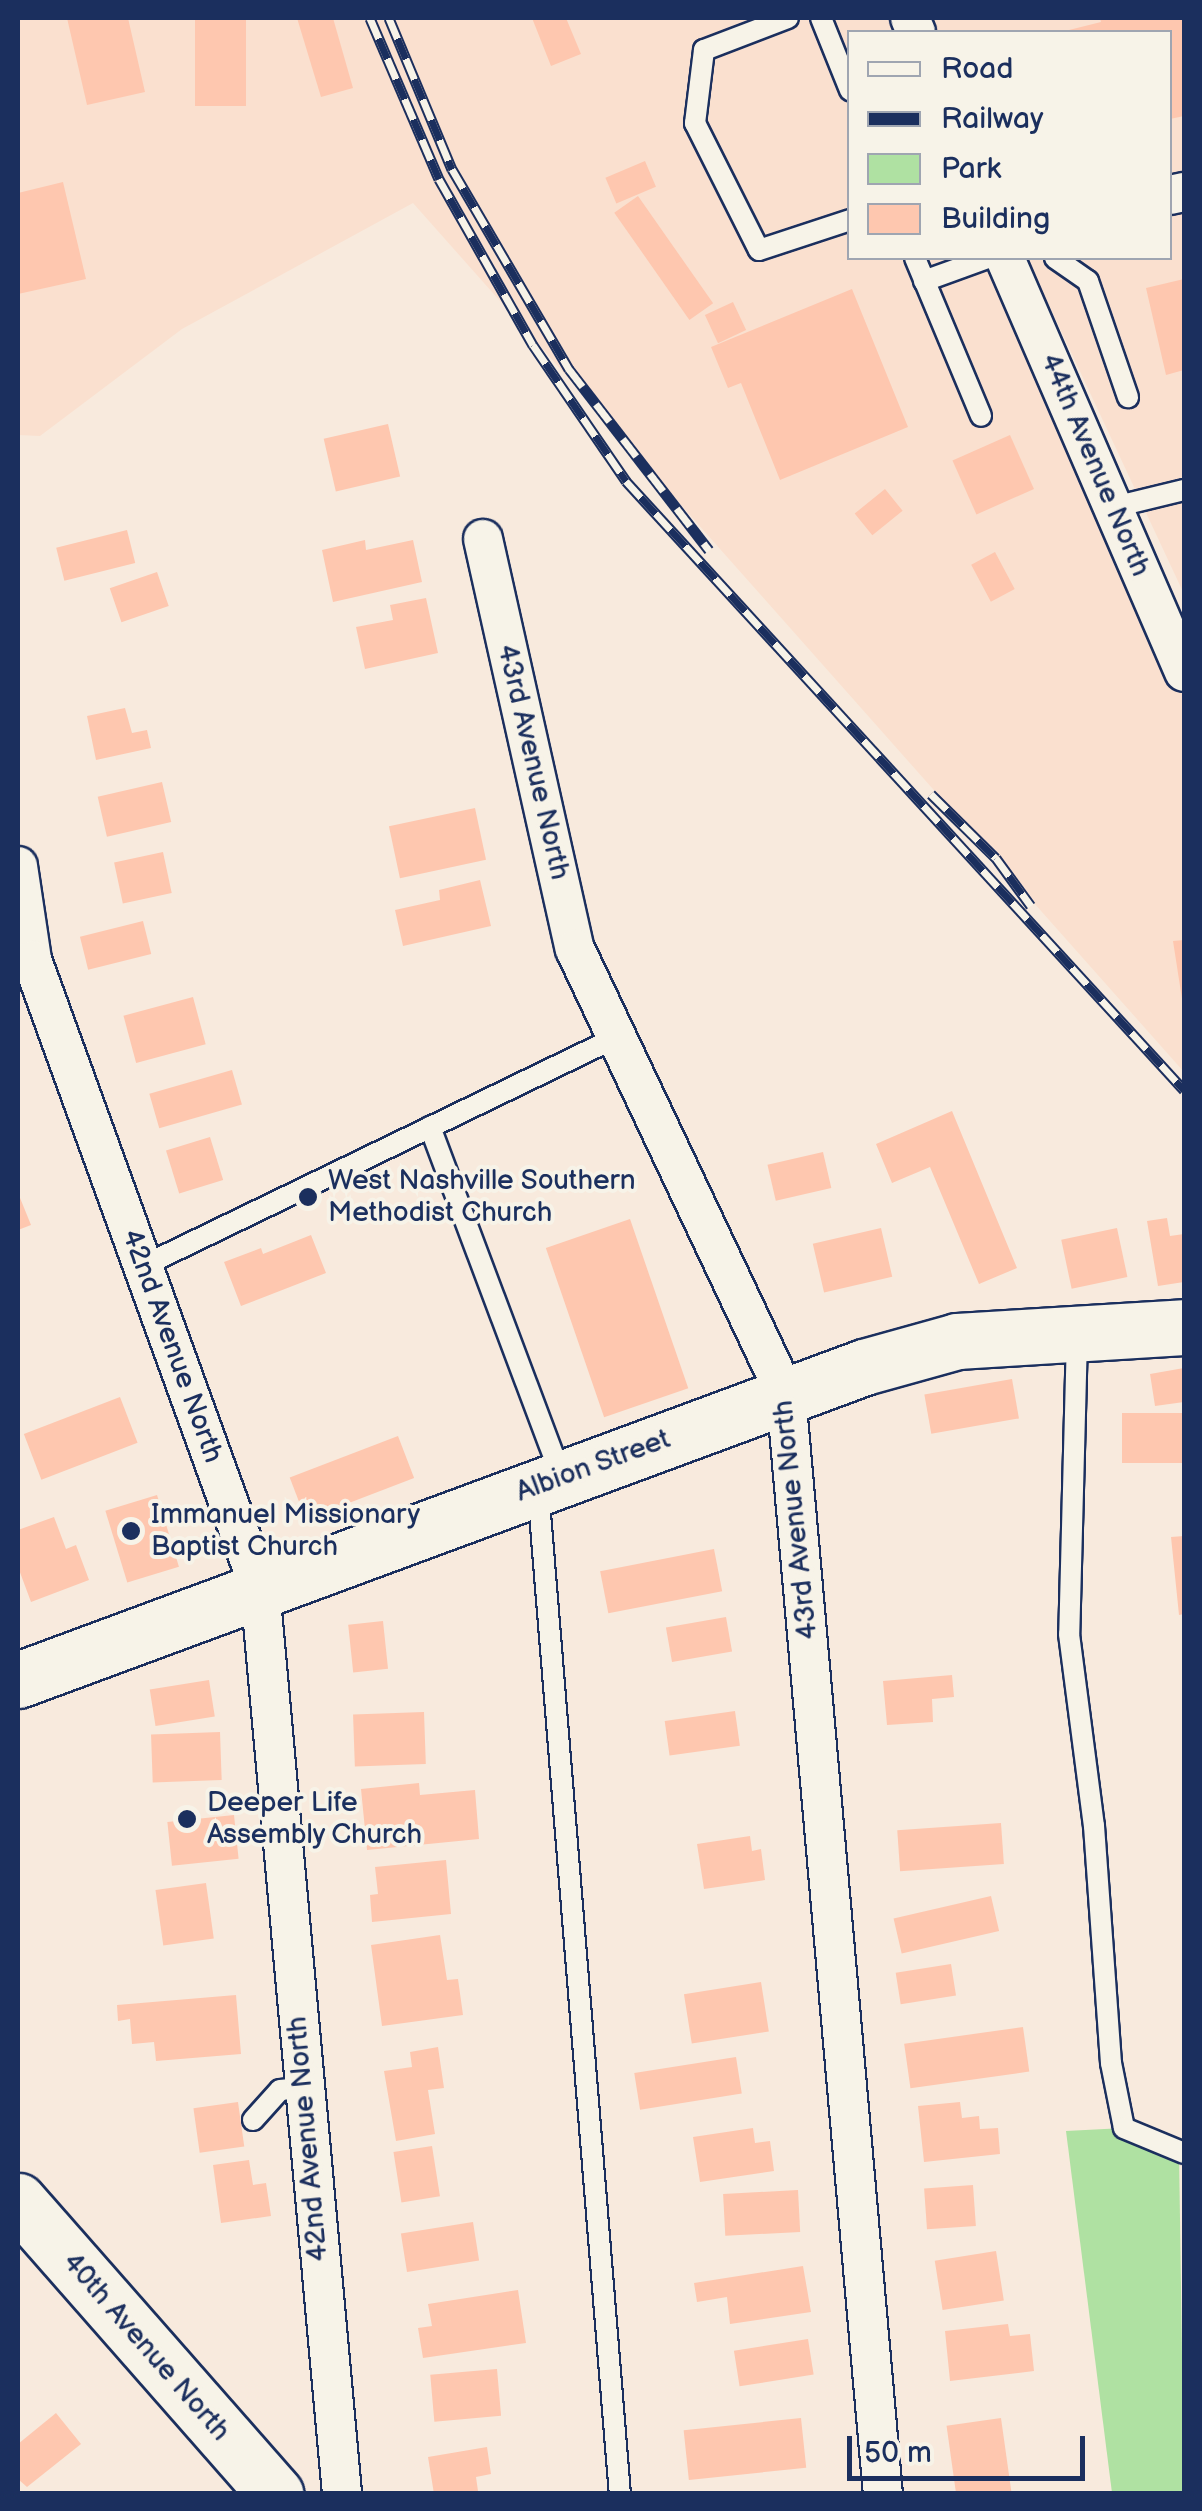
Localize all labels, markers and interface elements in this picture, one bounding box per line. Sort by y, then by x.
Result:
legend [847,30,1172,260]
text: Road [941,51,1014,87]
text: Railway [941,101,1043,137]
text: Park [941,151,1001,187]
text: Building [941,201,1050,237]
street label: 44th Avenue North [1033,349,1157,581]
street label: 43rd Avenue North [490,641,576,883]
place label: West Nashville Southern Methodist Church [328,1164,636,1230]
marker: West Nashville Southern Methodist Church [297,1186,319,1208]
street label: 42nd Avenue North [114,1225,230,1467]
street label: 43rd Avenue North [767,1399,825,1641]
street label: Albion Street [511,1423,675,1509]
place label: Immanuel Missionary Baptist Church [151,1498,420,1564]
marker: Immanuel Missionary Baptist Church [120,1520,142,1542]
place label: Deeper Life Assembly Church [207,1786,424,1852]
marker: Deeper Life Assembly Church [176,1808,198,1830]
street label: 42nd Avenue North [281,2015,335,2263]
street label: 40th Avenue North [55,2246,237,2448]
scale bar [852,2416,1090,2478]
text: 50 m [864,2435,932,2471]

